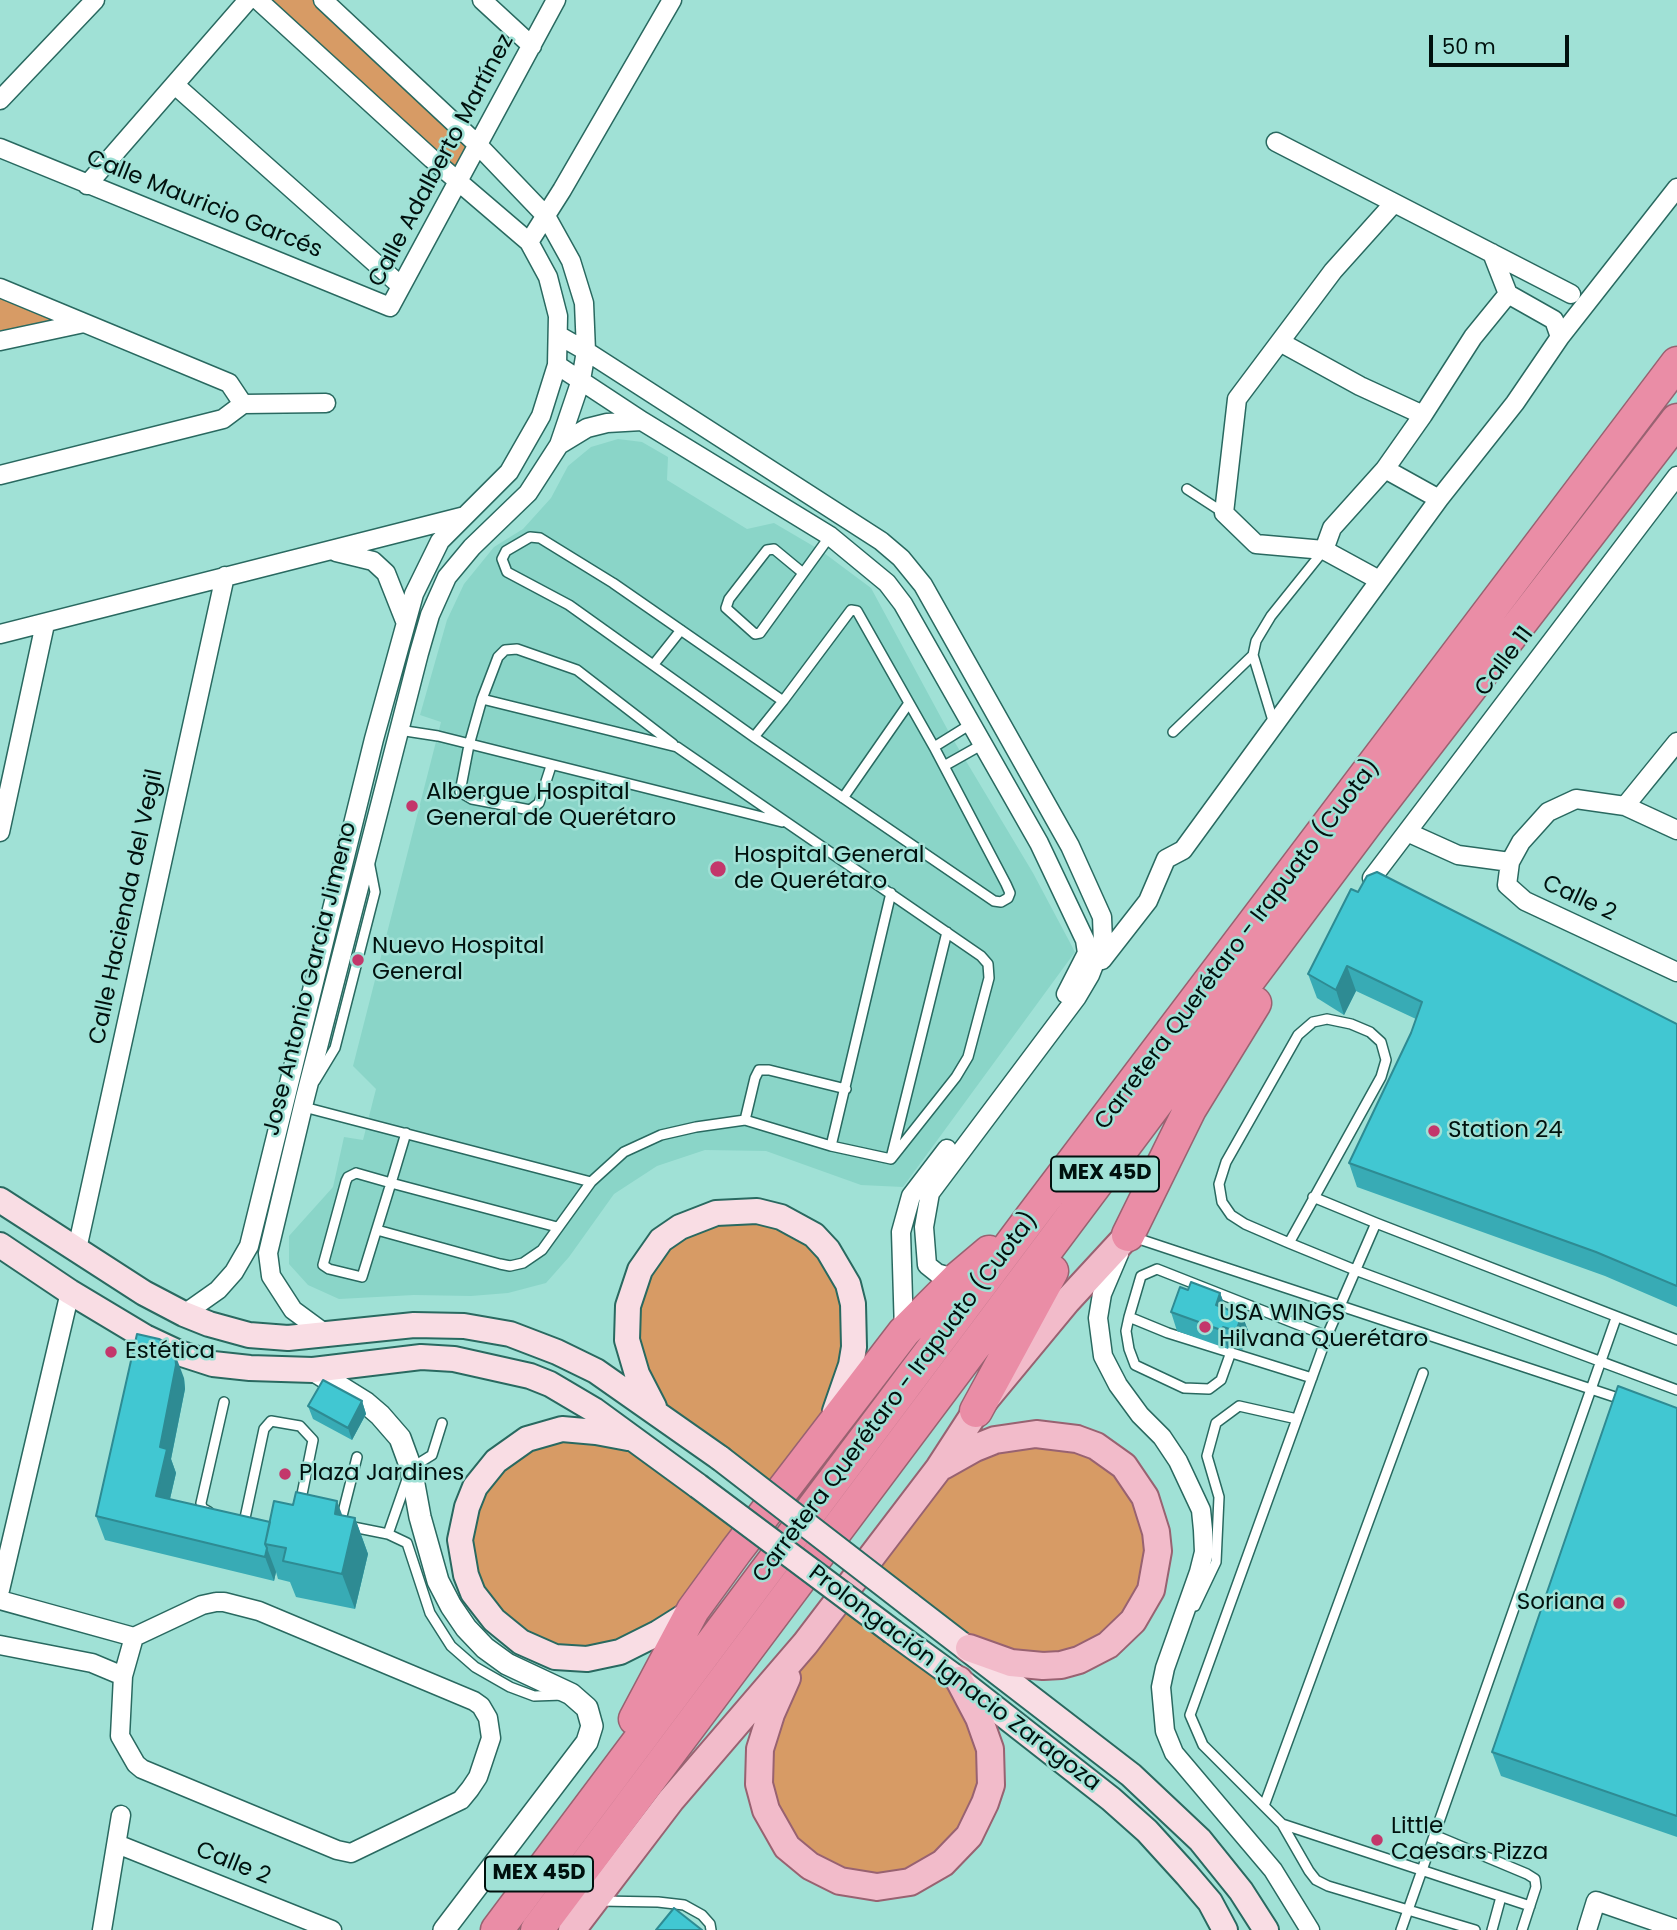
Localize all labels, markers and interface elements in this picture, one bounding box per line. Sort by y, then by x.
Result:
scale bar [1432,21,1572,65]
street label: Calle Adalberto Martínez [364,30,520,292]
text: 50 m [1442,32,1496,61]
street label: Calle Mauricio Garcés [82,145,326,265]
street label: Calle 11 [1470,622,1540,702]
street label: Carretera Querétaro - Irapuato (Cuota) [1090,754,1386,1136]
street label: Calle Hacienda del Vegil [84,767,170,1047]
place label: Albergue Hospital General de Querétaro [426,779,676,833]
marker: Albergue Hospital General de Querétaro [404,798,420,814]
street label: Jose Antonio Garcia Jimeno [259,819,363,1139]
place label: Hospital General de Querétaro [734,842,924,896]
marker: Hospital General de Querétaro [708,859,728,879]
street label: Calle 2 [1538,870,1620,928]
place label: Nuevo Hospital General [372,933,544,987]
marker: Nuevo Hospital General [350,952,366,968]
place label: Station 24 [1448,1117,1563,1145]
marker: Station 24 [1426,1123,1442,1139]
road number: MEX 45D [1051,1156,1159,1192]
street label: Carretera Querétaro - Irapuato (Cuota) [748,1207,1044,1589]
place label: USA WINGS Hilvana Querétaro [1219,1300,1428,1354]
marker: USA WINGS Hilvana Querétaro [1197,1319,1213,1335]
place label: Estética [125,1338,215,1366]
marker: Estética [103,1344,119,1360]
place label: Plaza Jardines [299,1460,464,1488]
marker: Plaza Jardines [277,1466,293,1482]
street label: Prolongación Ignacio Zaragoza [803,1560,1105,1798]
place label: Soriana [1517,1589,1605,1617]
marker: Soriana [1611,1595,1627,1611]
place label: Little Caesars Pizza [1391,1813,1548,1867]
marker: Little Caesars Pizza [1369,1832,1385,1848]
street label: Calle 2 [192,1837,274,1891]
road number: MEX 45D [485,1856,593,1892]

